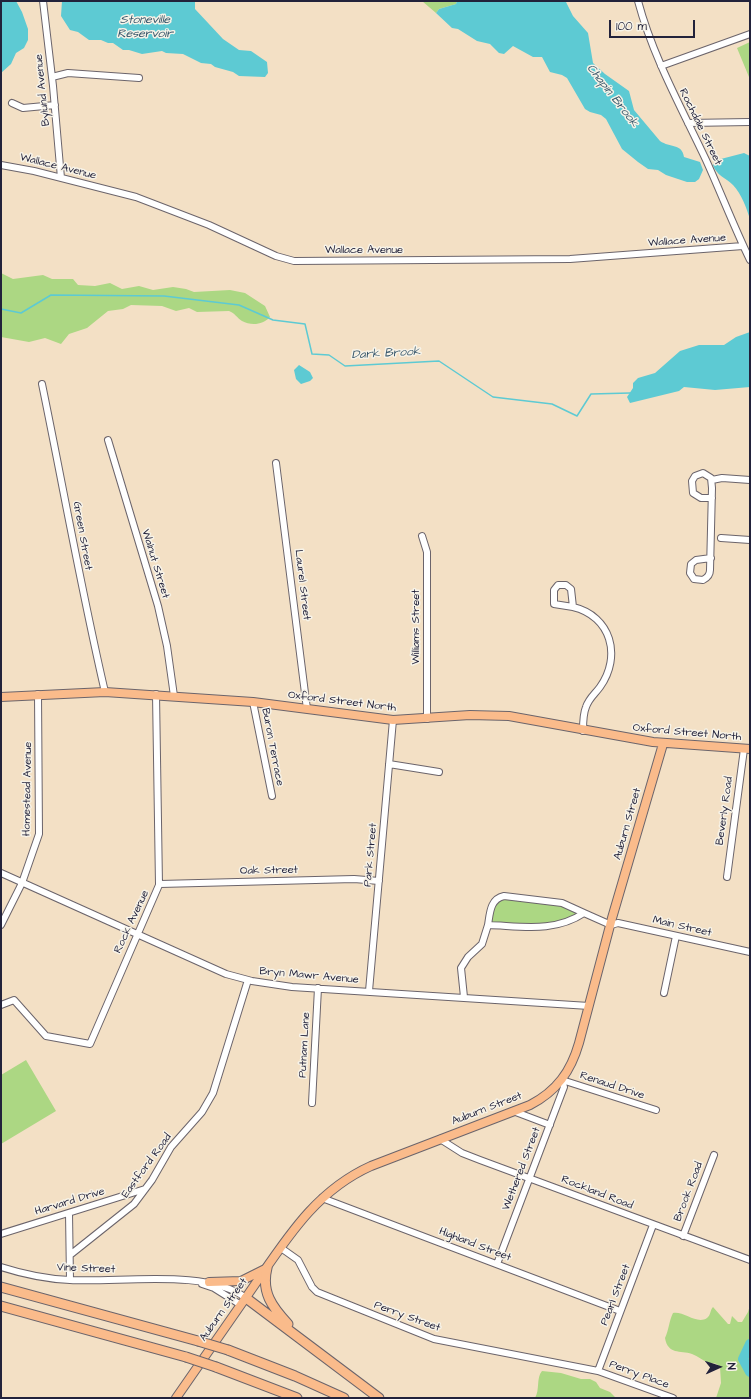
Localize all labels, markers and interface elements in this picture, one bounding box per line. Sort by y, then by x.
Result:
scale bar [611,12,697,38]
water label: Stoneville Reservoir [117,13,173,41]
text: 100 m [616,18,647,35]
street label: Bylund Avenue [33,53,53,127]
water label: Chapin Brook [583,62,641,130]
street label: Rochdale Street [676,86,724,168]
street label: Wallace Avenue [19,151,97,183]
street label: Wallace Avenue [648,232,726,250]
street label: Wallace Avenue [325,244,403,258]
water label: Dark Brook [351,345,421,363]
street label: Green Street [69,501,95,571]
street label: Walnut Street [138,528,172,600]
street label: Laurel Street [291,549,313,621]
street label: Williams Street [410,589,424,665]
street label: Oxford Street North [287,689,397,715]
street label: Buron Terrace [258,707,286,787]
street label: Oxford Street North [632,722,742,744]
street label: Homestead Avenue [21,742,35,836]
street label: Beverly Road [714,776,736,846]
street label: Auburn Street [611,786,645,862]
street label: Park Street [362,823,380,887]
street label: Oak Street [240,864,298,878]
street label: Rock Avenue [112,888,152,956]
street label: Main Street [651,914,713,940]
street label: Bryn Mawr Avenue [259,965,359,987]
street label: Putnam Lane [297,1012,313,1078]
street label: Renaud Drive [578,1069,646,1103]
street label: Auburn Street [450,1090,524,1128]
street label: Wethered Street [500,1125,544,1213]
street label: Eastford Road [119,1131,175,1201]
street label: Brook Road [672,1160,706,1224]
street label: Rockland Road [559,1173,635,1213]
street label: Harvard Drive [34,1185,106,1219]
street label: Highland Street [437,1225,513,1265]
street label: Vine Street [57,1261,115,1277]
street label: Pearl Street [598,1262,634,1328]
street label: Auburn Street [197,1276,251,1344]
street label: Perry Street [372,1299,442,1335]
north arrow [699,1347,739,1387]
street label: Perry Place [607,1358,671,1392]
text: N [724,1363,739,1370]

